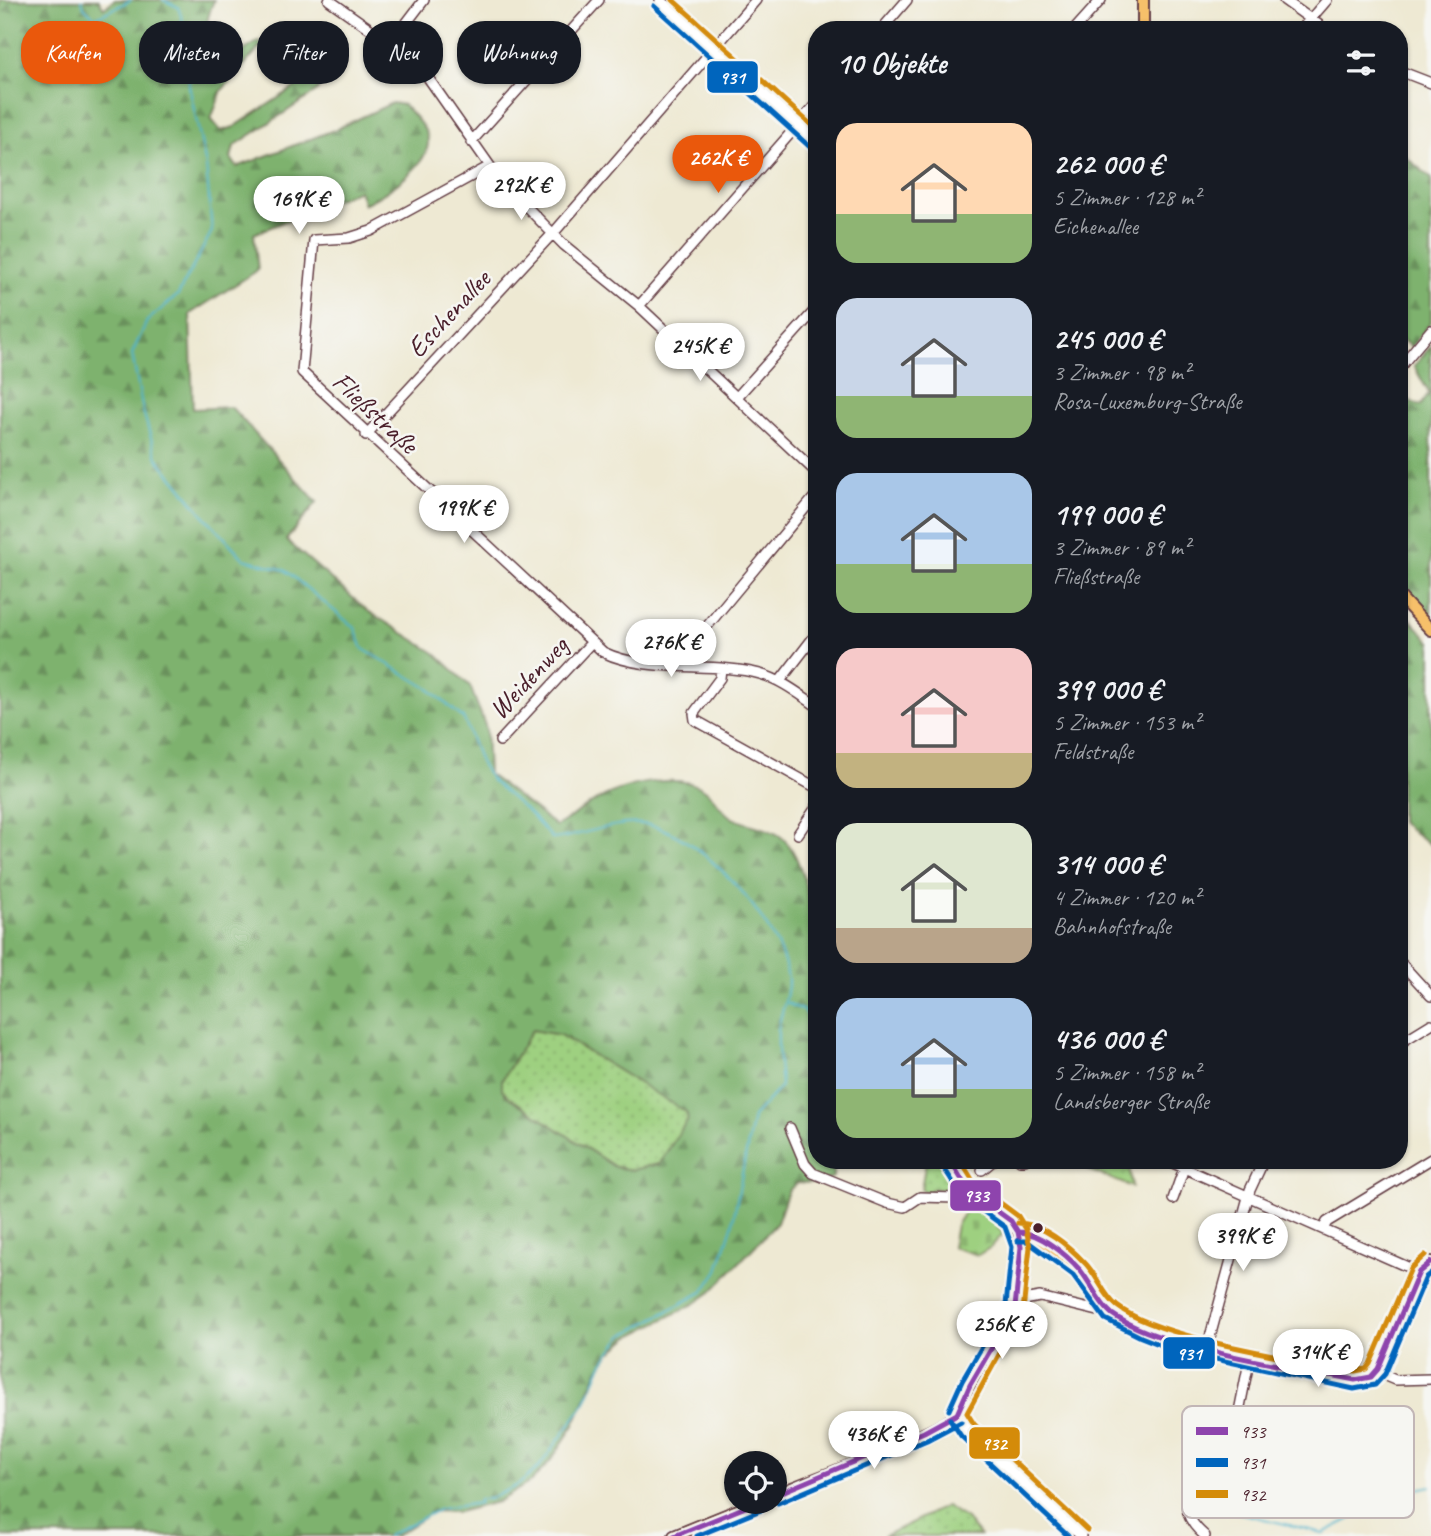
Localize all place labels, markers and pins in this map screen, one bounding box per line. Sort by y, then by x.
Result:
pin: 262K € [661,136,775,195]
pin: 292K € [464,162,578,222]
pin: 169K € [242,176,356,236]
pin: 245K € [643,324,757,383]
pin: 199K € [407,486,521,545]
pin: 276K € [614,620,728,679]
pin: 399K € [1186,1214,1300,1273]
unlabelled marker [1031,1221,1045,1235]
pin: 256K € [945,1302,1059,1361]
pin: 314K € [1261,1330,1375,1389]
pin: 436K € [817,1412,931,1471]

